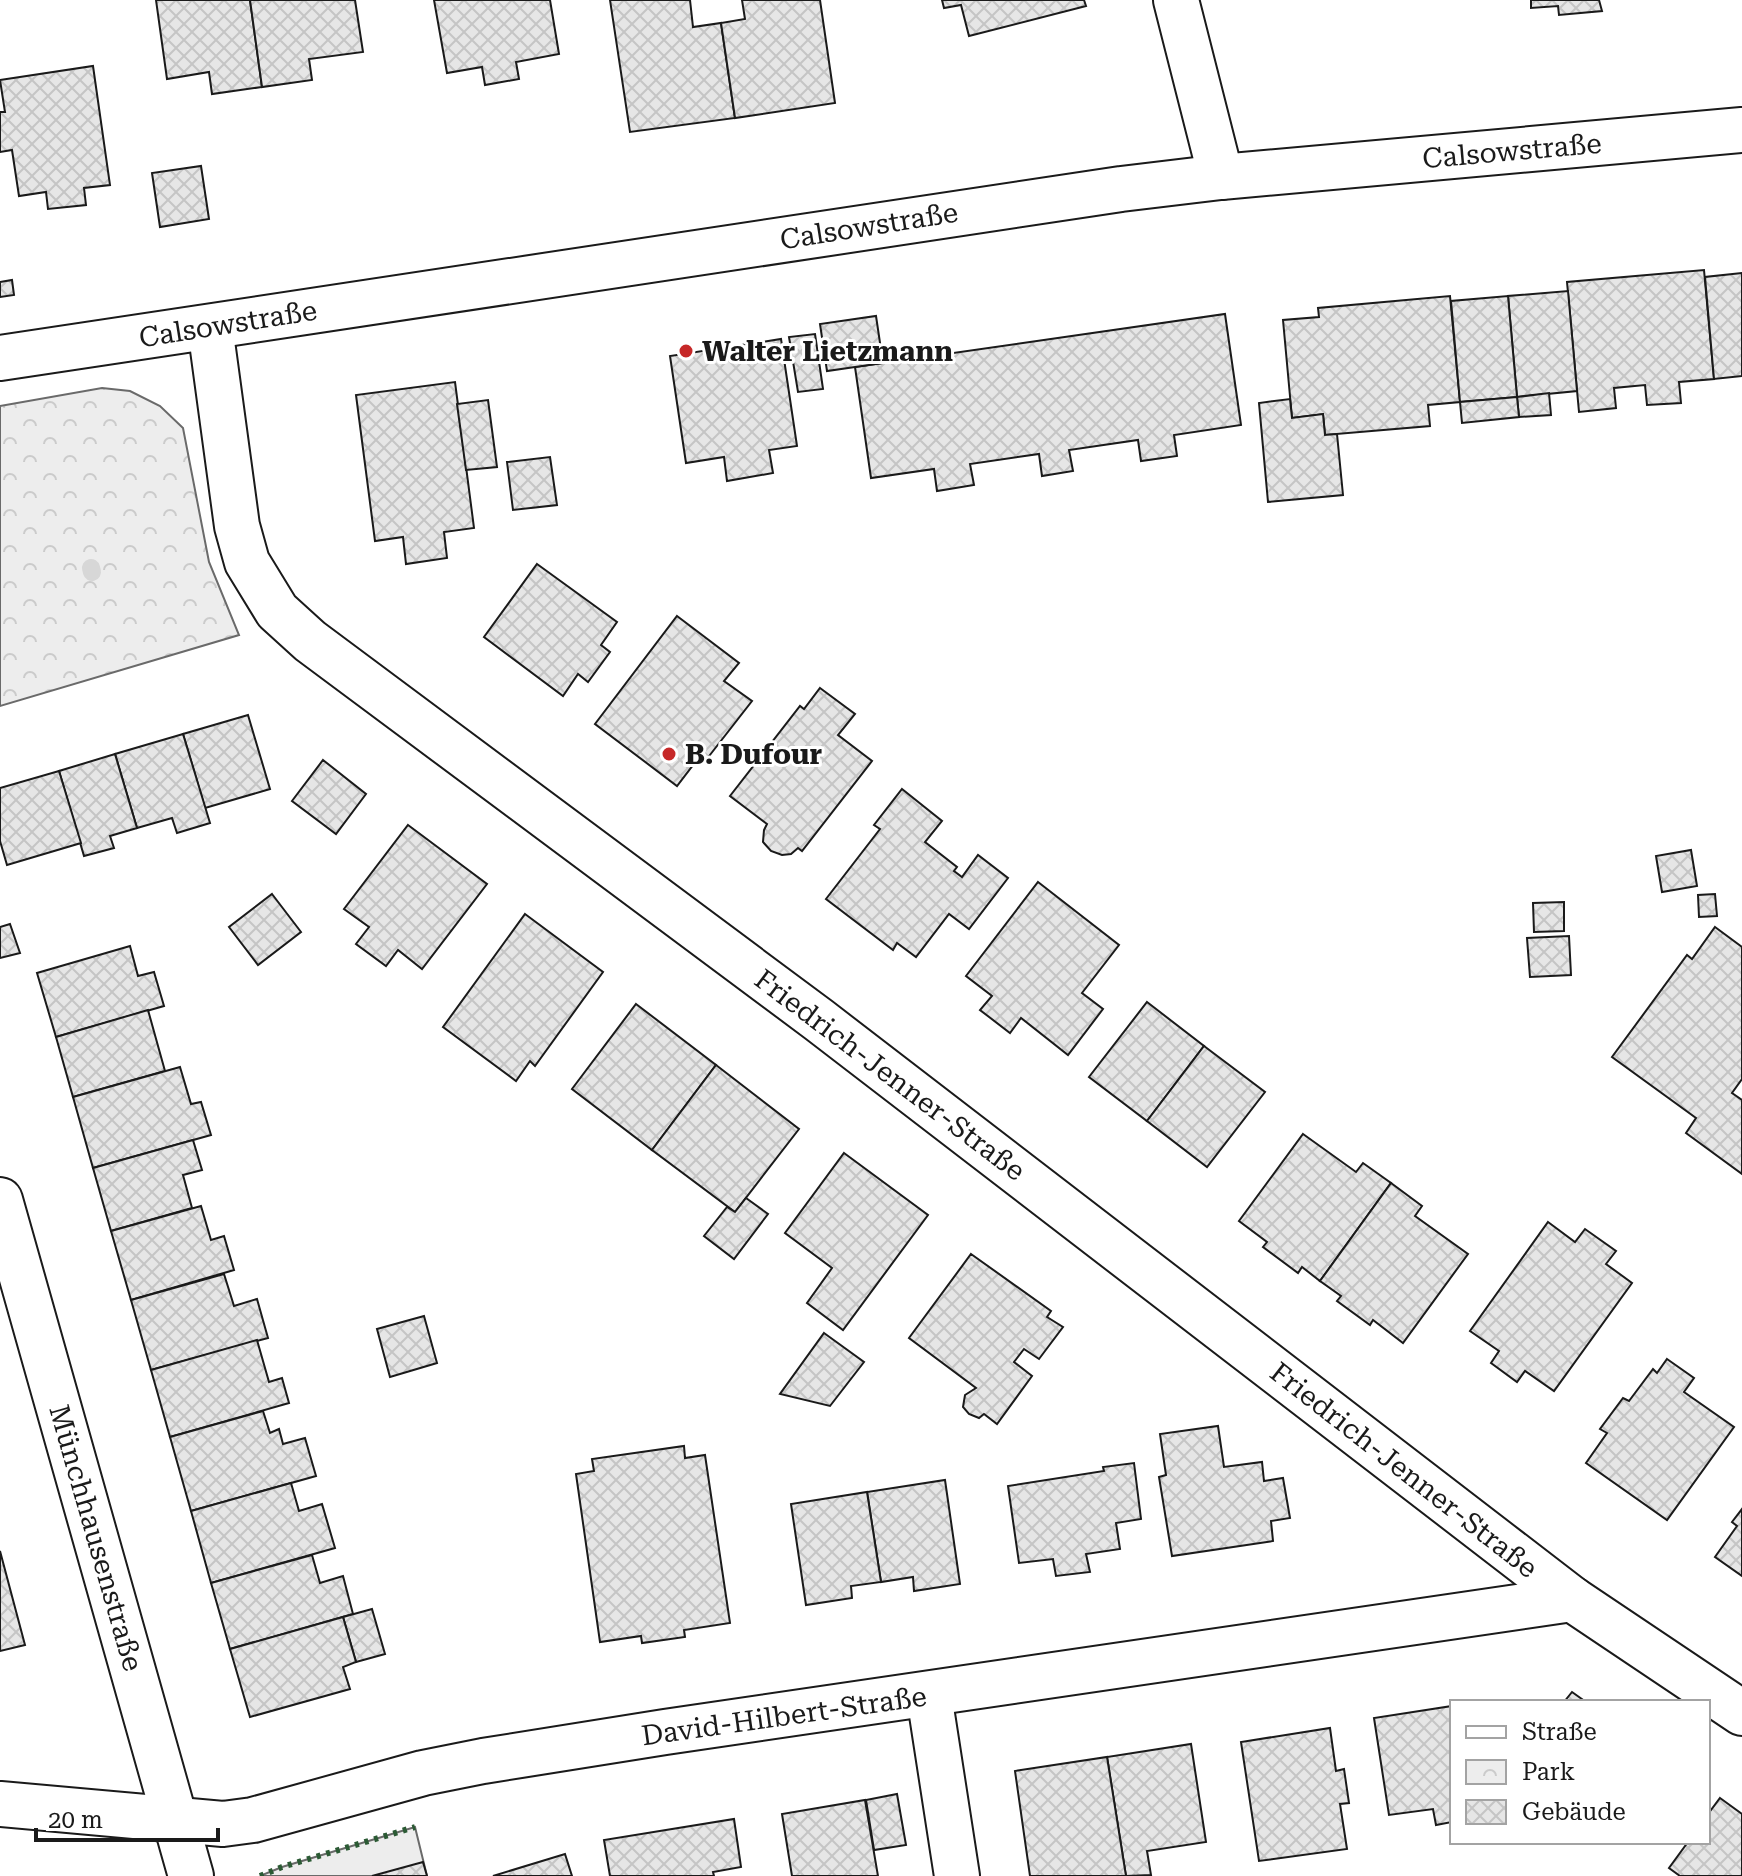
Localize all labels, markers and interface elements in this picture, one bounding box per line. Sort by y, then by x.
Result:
street label: Calsowstraße [1421,127,1603,175]
street label: Calsowstraße [778,196,960,256]
street label: Calsowstraße [137,294,319,354]
place label: Walter Lietzmann [702,335,953,368]
marker: Walter Lietzmann [677,342,695,360]
place label: B. Dufour [685,738,822,771]
marker: B. Dufour [660,745,678,763]
street label: Friedrich-Jenner-Straße [748,962,1032,1188]
street label: Friedrich-Jenner-Straße [1264,1355,1544,1585]
street label: Münchhausenstraße [42,1401,150,1675]
street label: David-Hilbert-Straße [639,1680,929,1752]
legend [1450,1700,1710,1844]
text: Straße [1522,1718,1597,1746]
text: Park [1522,1758,1575,1786]
scale bar [36,1792,218,1842]
text: Gebäude [1522,1798,1626,1826]
text: 20 m [48,1806,103,1834]

